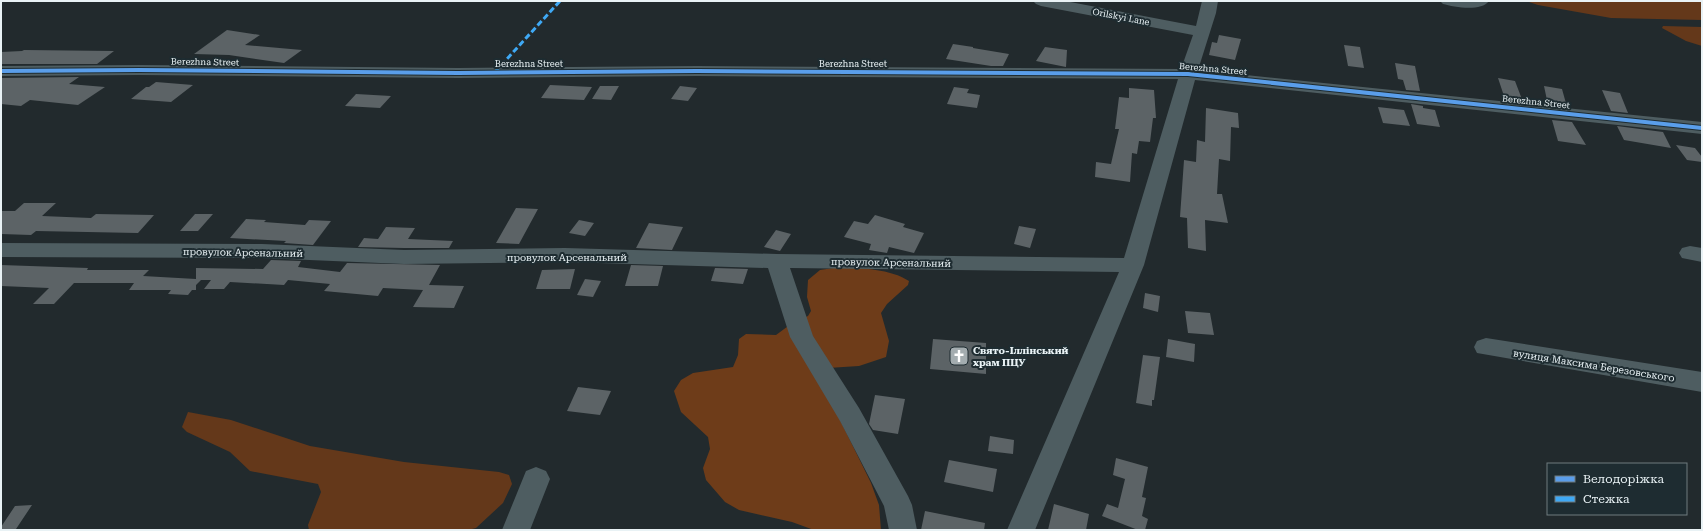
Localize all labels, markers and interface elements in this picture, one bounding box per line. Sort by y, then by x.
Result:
street label: Orilskyi Lane [1092,7,1151,27]
street label: Berezhna Street [171,56,240,68]
street label: Berezhna Street [495,59,564,69]
street label: Berezhna Street [819,59,888,69]
street label: Berezhna Street [1179,61,1248,77]
street label: Berezhna Street [1501,93,1571,111]
street label: провулок Арсенальний [183,246,303,259]
street label: провулок Арсенальний [507,252,627,263]
street label: провулок Арсенальний [831,256,951,269]
church icon: Свято-Іллінський храм ПЦУ [948,345,970,367]
place label: Свято-Іллінський храм ПЦУ [973,345,1069,368]
street label: вулиця Максима Березовського [1512,347,1675,384]
legend [1547,463,1687,515]
text: Велодоріжка [1583,472,1664,486]
text: Стежка [1583,492,1630,506]

